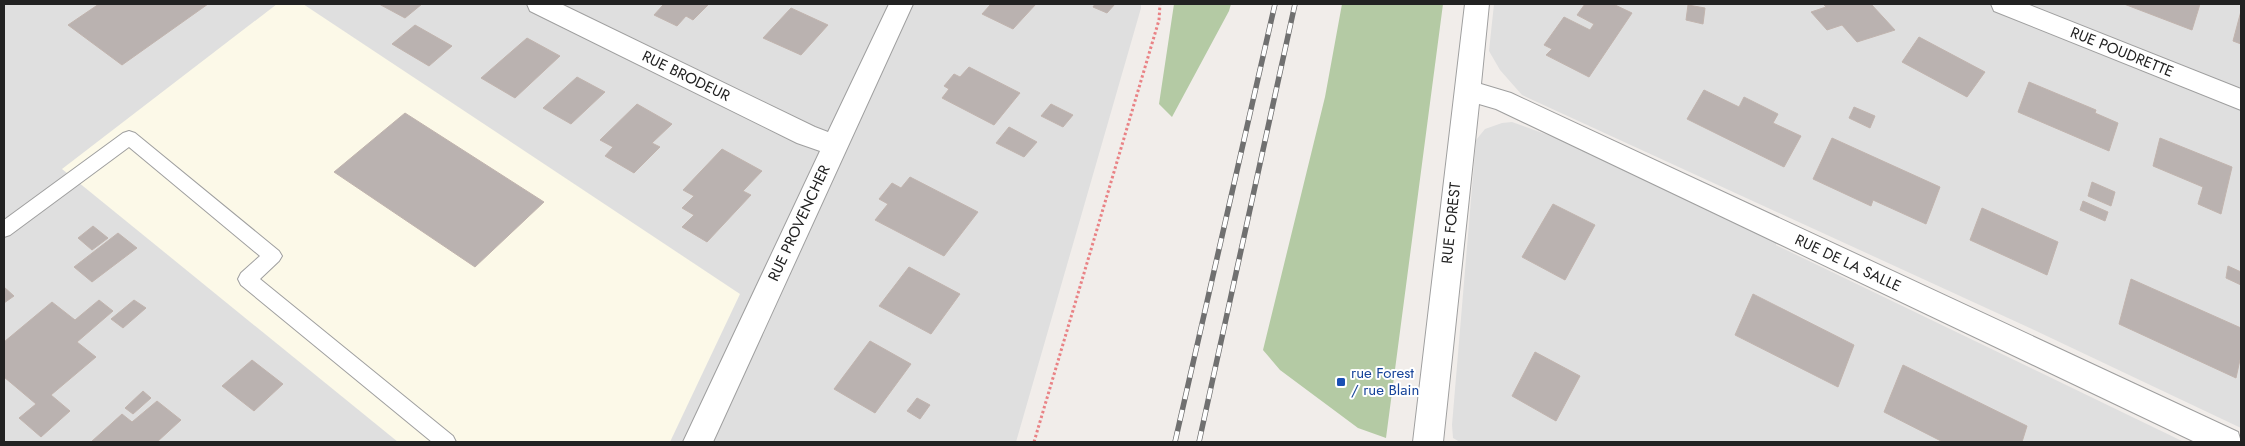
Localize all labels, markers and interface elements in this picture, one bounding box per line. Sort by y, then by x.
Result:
street label: RUE POUDRETTE [2067,21,2177,83]
street label: RUE BRODEUR [638,45,734,107]
street label: RUE PROVENCHER [762,161,836,285]
street label: RUE FOREST [1436,181,1466,265]
street label: RUE DE LA SALLE [1791,229,1905,297]
place label: rue Forest / rue Blain [1351,362,1419,401]
marker: rue Forest / rue Blain [1335,376,1347,388]

